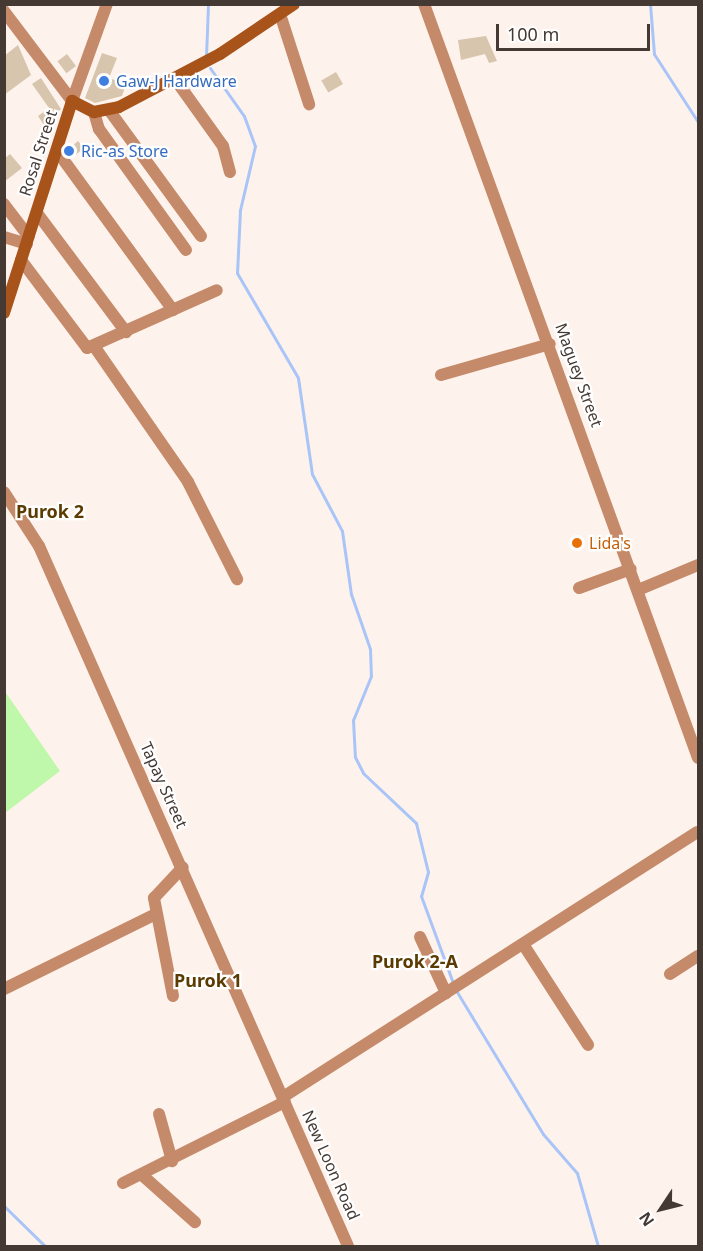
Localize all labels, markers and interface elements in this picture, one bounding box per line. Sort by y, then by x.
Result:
scale bar [499,12,654,50]
text: 100 m [507,22,559,46]
place label: Gaw-J Hardware [116,71,237,91]
marker: Gaw-J Hardware [97,74,111,88]
street label: Rosal Street [15,108,61,198]
place label: Ric-as Store [81,141,168,161]
marker: Ric-as Store [62,144,76,158]
street label: Maguey Street [551,321,607,429]
district label: Purok 2 [16,500,84,522]
place label: Lida's [589,533,631,553]
marker: Lida's [570,536,584,550]
street label: Tapay Street [136,739,192,831]
district label: Purok 2-A [372,950,458,972]
district label: Purok 1 [174,969,242,991]
street label: New Loon Road [298,1107,364,1223]
north arrow [631,1179,691,1239]
text: N [634,1208,659,1231]

